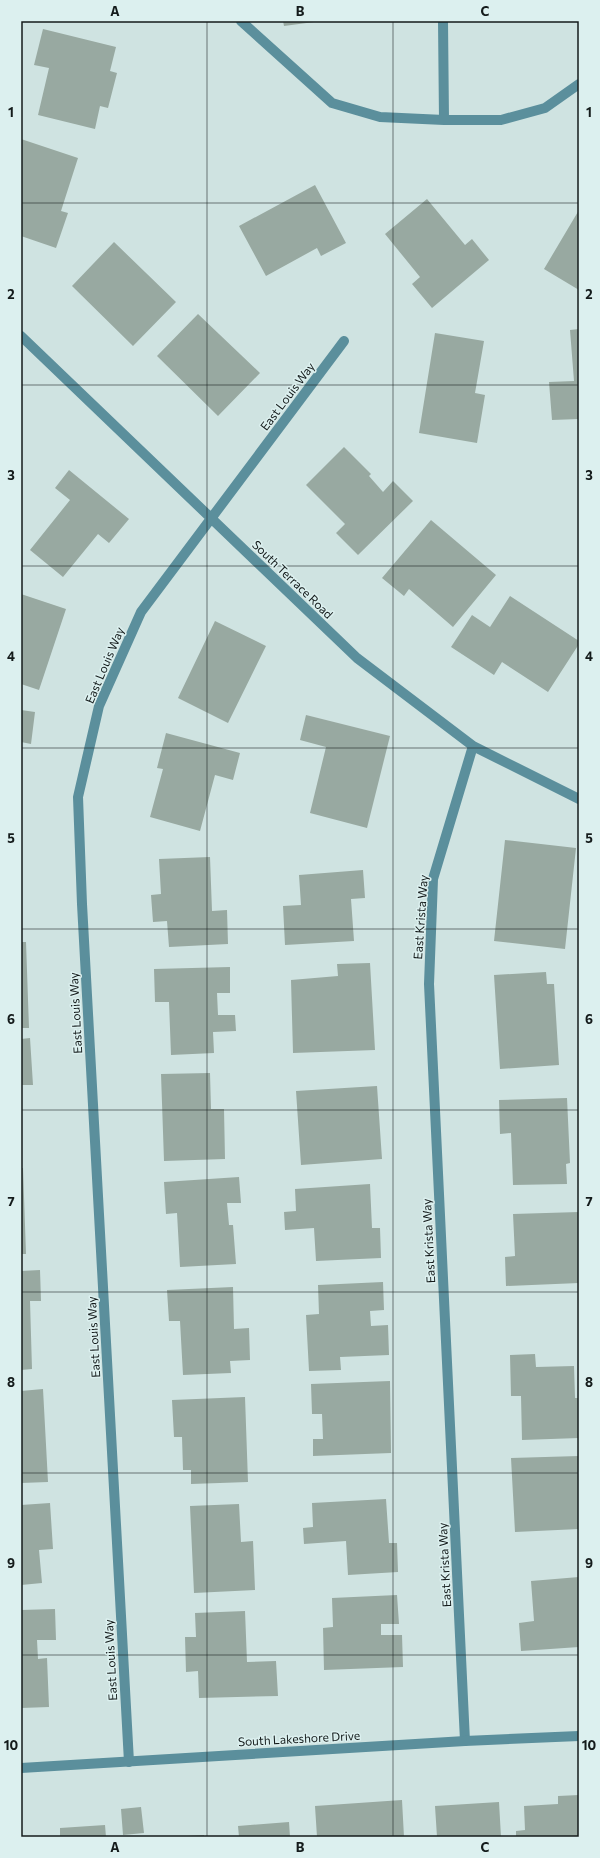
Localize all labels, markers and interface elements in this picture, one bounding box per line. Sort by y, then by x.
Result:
text: A [110,3,120,19]
text: B [296,3,305,19]
text: C [481,3,490,19]
text: 1 [8,104,14,120]
text: 1 [586,104,592,120]
text: 2 [7,286,15,302]
text: 2 [585,286,593,302]
street label: East Louis Way [257,359,317,433]
text: 3 [7,467,15,483]
text: 3 [585,467,593,483]
street label: South Terrace Road [250,537,336,621]
street label: East Louis Way [82,625,126,705]
text: 4 [7,648,15,664]
text: 4 [585,648,593,664]
text: 5 [7,830,15,846]
text: 5 [585,830,593,846]
street label: East Krista Way [410,874,430,960]
street label: East Louis Way [66,972,84,1054]
text: 6 [7,1011,15,1027]
text: 6 [585,1011,593,1027]
text: 7 [7,1193,15,1209]
text: 7 [585,1193,593,1209]
street label: East Krista Way [419,1198,437,1284]
street label: East Louis Way [84,1296,102,1378]
text: 8 [7,1374,15,1390]
text: 8 [585,1374,593,1390]
street label: East Krista Way [435,1522,453,1608]
text: 9 [7,1555,15,1571]
text: 9 [585,1555,593,1571]
street label: East Louis Way [101,1619,119,1701]
street label: South Lakeshore Drive [237,1728,361,1748]
text: 10 [4,1737,19,1753]
text: 10 [582,1737,597,1753]
text: A [110,1839,120,1855]
text: B [296,1839,305,1855]
text: C [481,1839,490,1855]

